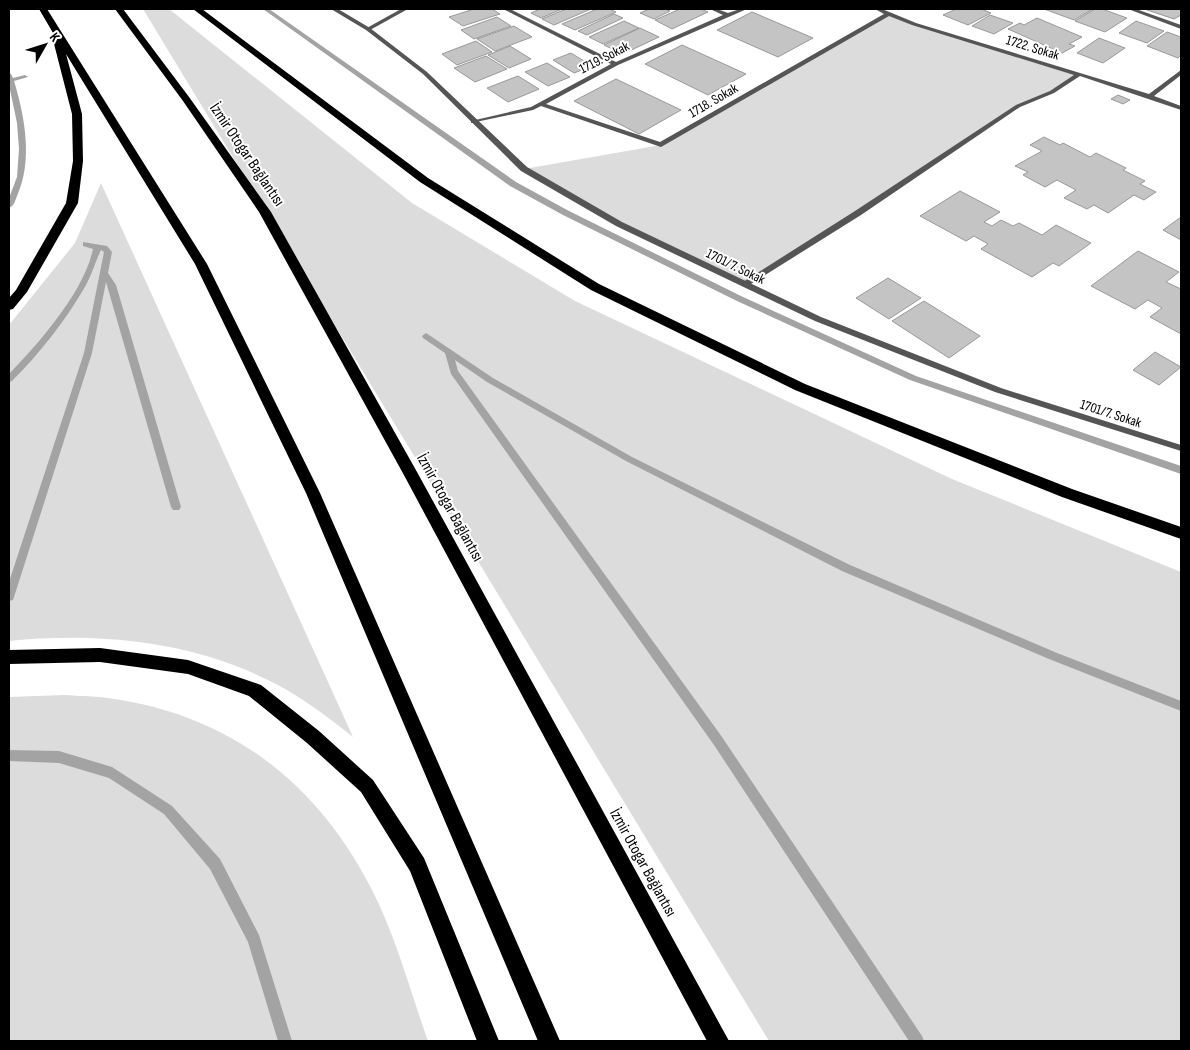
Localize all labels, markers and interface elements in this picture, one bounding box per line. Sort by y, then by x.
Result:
north arrow [20,20,70,70]
text: K [46,29,64,45]
street label: 1722. Sokak [1004,31,1062,64]
street label: 1719. Sokak [576,37,633,77]
street label: 1718. Sokak [686,79,742,121]
street label: İzmir Otogar Bağlantısı [205,100,288,210]
street label: 1701/7. Sokak [703,245,769,288]
street label: 1701/7. Sokak [1078,396,1144,432]
street label: İzmir Otogar Bağlantısı [412,450,487,565]
street label: İzmir Otogar Bağlantısı [605,805,680,920]

